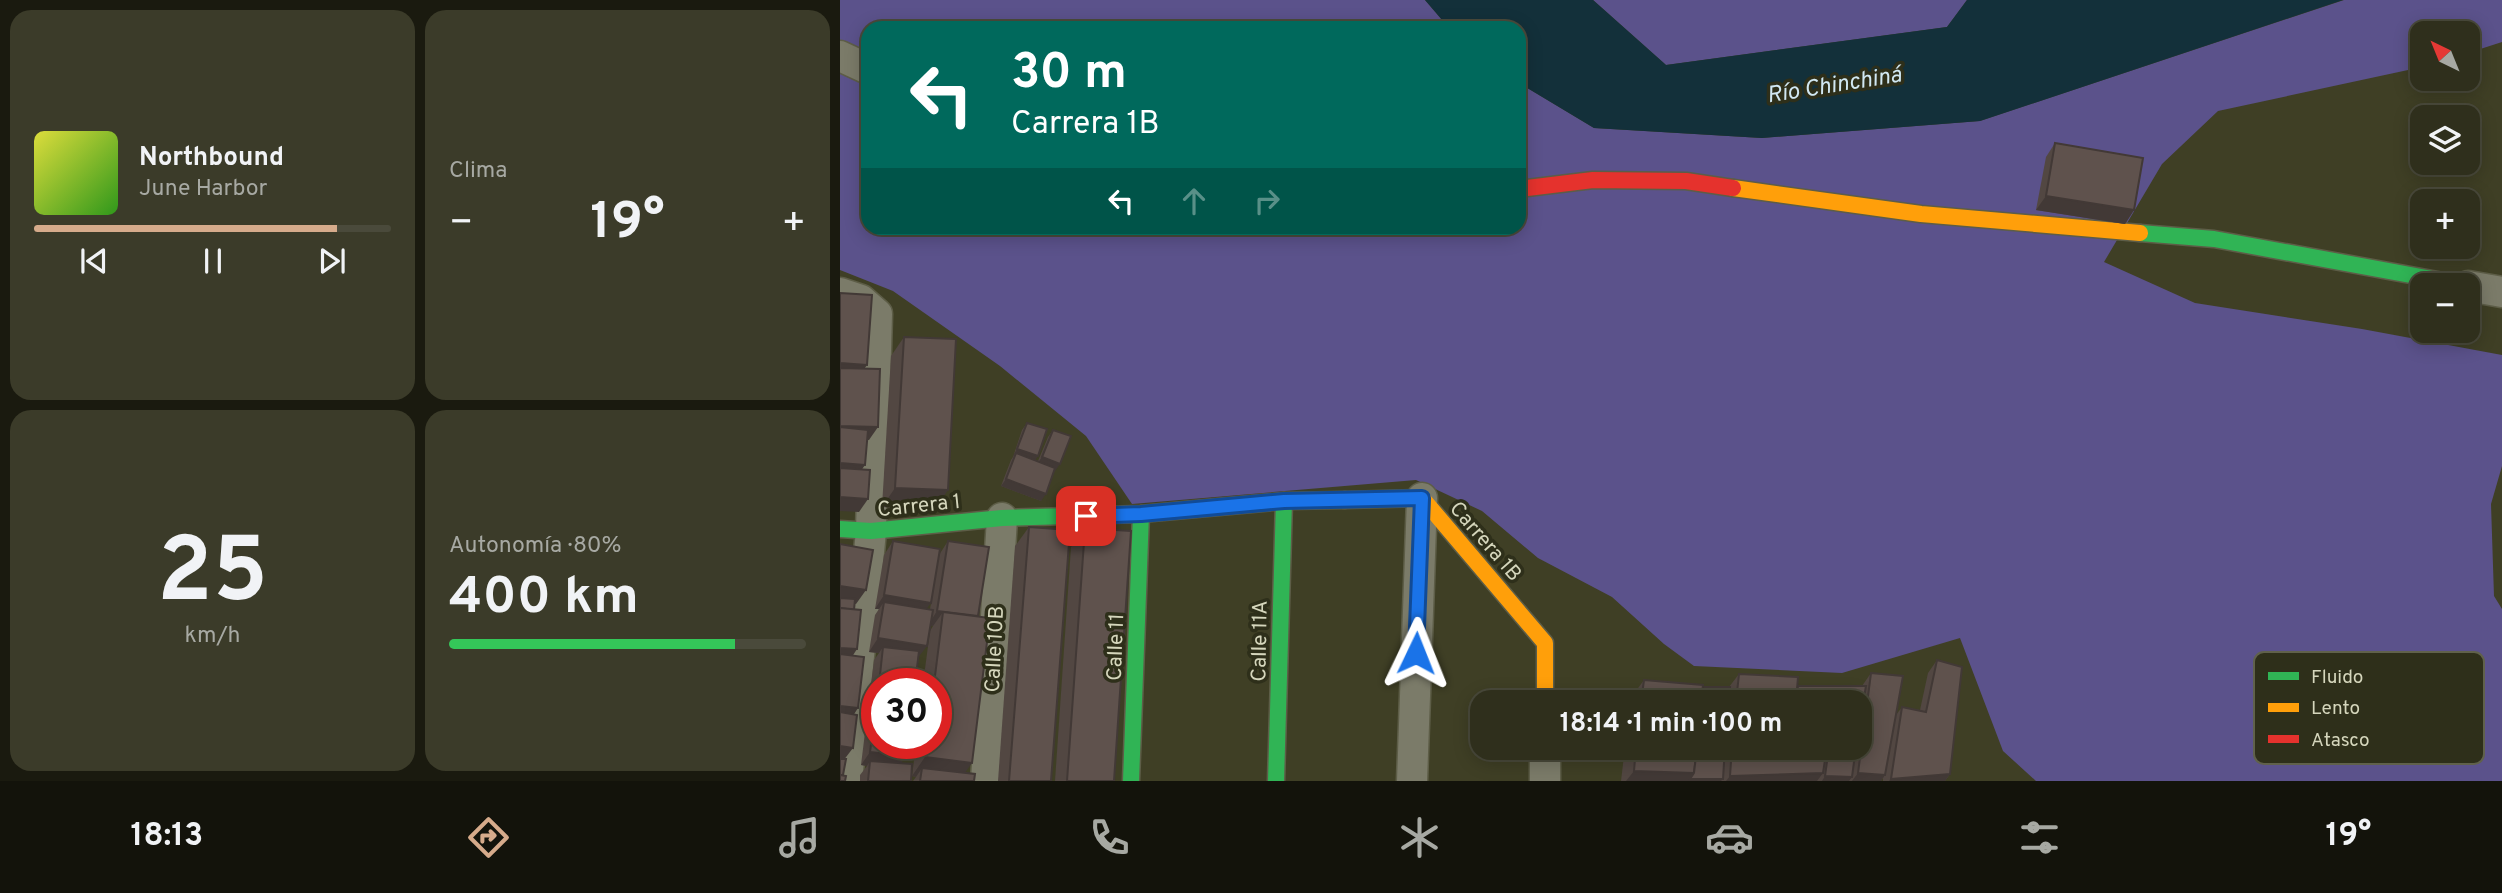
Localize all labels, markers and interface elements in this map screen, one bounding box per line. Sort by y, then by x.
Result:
north arrow [2410,21,2480,91]
map controls [2410,21,2480,343]
text: 30 m [1011,44,1127,106]
icon: left [896,49,987,140]
water label: Río Chinchiná [1765,61,1906,111]
text: Carrera 1B [1011,105,1159,145]
button: layers [2410,105,2480,175]
text: Northbound [139,142,284,175]
text: Clima [449,157,507,186]
text: June Harbor [139,175,267,204]
icon: left [1102,182,1140,220]
icon: ahead [1175,182,1213,220]
icon: right [1248,182,1286,220]
button: + [2410,189,2480,259]
text: 19° [590,191,665,257]
text: − [449,200,474,249]
text: + [781,200,806,249]
icon: previous [75,242,113,280]
icon: pause [194,242,232,280]
icon: next [313,242,351,280]
button: − [2410,273,2480,343]
pin [1056,486,1116,546]
street label: Carrera 1 [876,489,962,524]
street label: Carrera 1B [1443,496,1527,588]
icon: arrive [1067,497,1105,535]
text: 25 [157,519,268,634]
text: Autonomía · 80% [449,532,621,561]
text: 400 km [449,566,639,632]
street label: Calle 11A [1246,600,1275,682]
street label: Calle 10B [980,605,1011,693]
street label: Calle 11 [1102,613,1131,681]
position arrow [1379,616,1453,690]
text: km/h [185,622,240,651]
legend [2254,652,2484,764]
text: Fluido [2311,666,2363,690]
speed limit sign: 30 [861,668,952,759]
text: Lento [2311,697,2360,721]
text: 18:14 · 1 min · 100 m [1560,708,1782,741]
text: Atasco [2311,729,2370,753]
icon: directions [464,813,513,862]
icon: music [775,813,824,862]
icon: phone [1085,813,1134,862]
icon: climate [1395,813,1444,862]
icon: car [1705,813,1754,862]
icon: filters [2015,813,2064,862]
text: 18:13 [131,817,203,857]
text: 19° [2326,817,2371,857]

